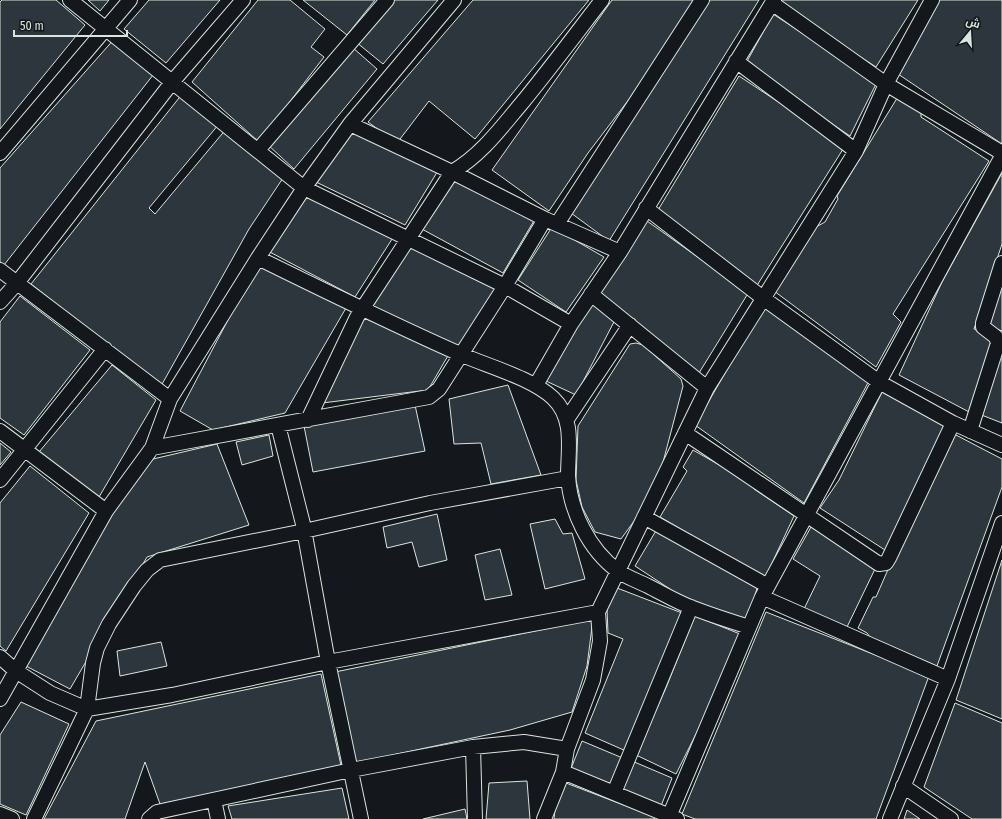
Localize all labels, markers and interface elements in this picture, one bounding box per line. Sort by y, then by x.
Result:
scale bar [14,12,127,38]
north arrow [950,12,990,52]
text: ش [964,15,982,31]
text: 50 m [20,19,44,33]

